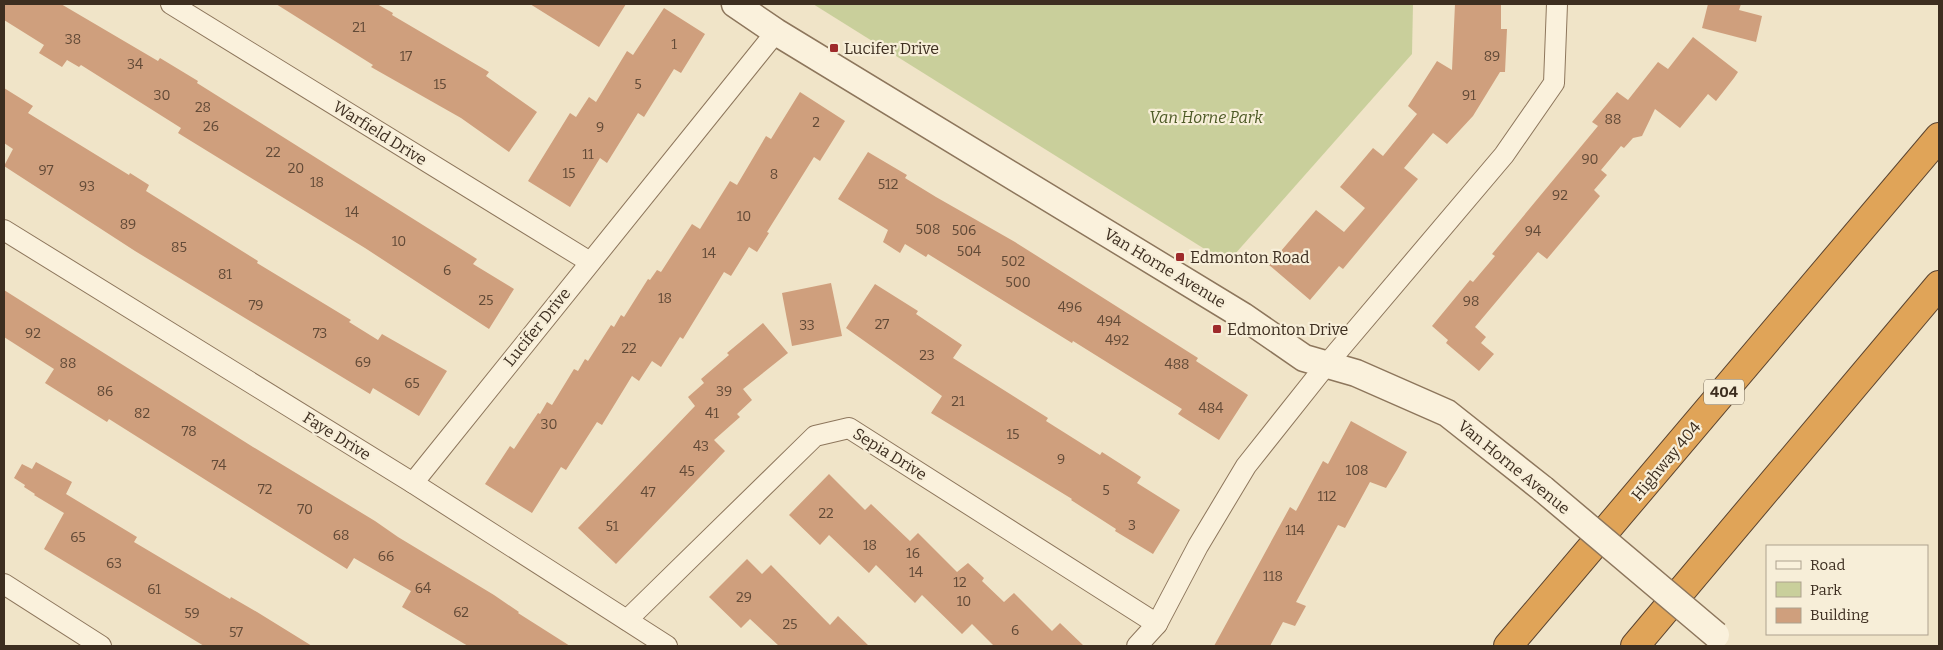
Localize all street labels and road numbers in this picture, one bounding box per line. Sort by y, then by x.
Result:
street label: Warfield Drive [330,97,430,169]
street label: Van Horne Avenue [1101,224,1229,312]
street label: Lucifer Drive [500,284,574,370]
road number: 404 [1704,380,1744,404]
street label: Faye Drive [300,408,374,464]
street label: Van Horne Avenue [1454,416,1574,518]
street label: Highway 404 [1627,417,1705,504]
street label: Sepia Drive [850,424,930,484]

